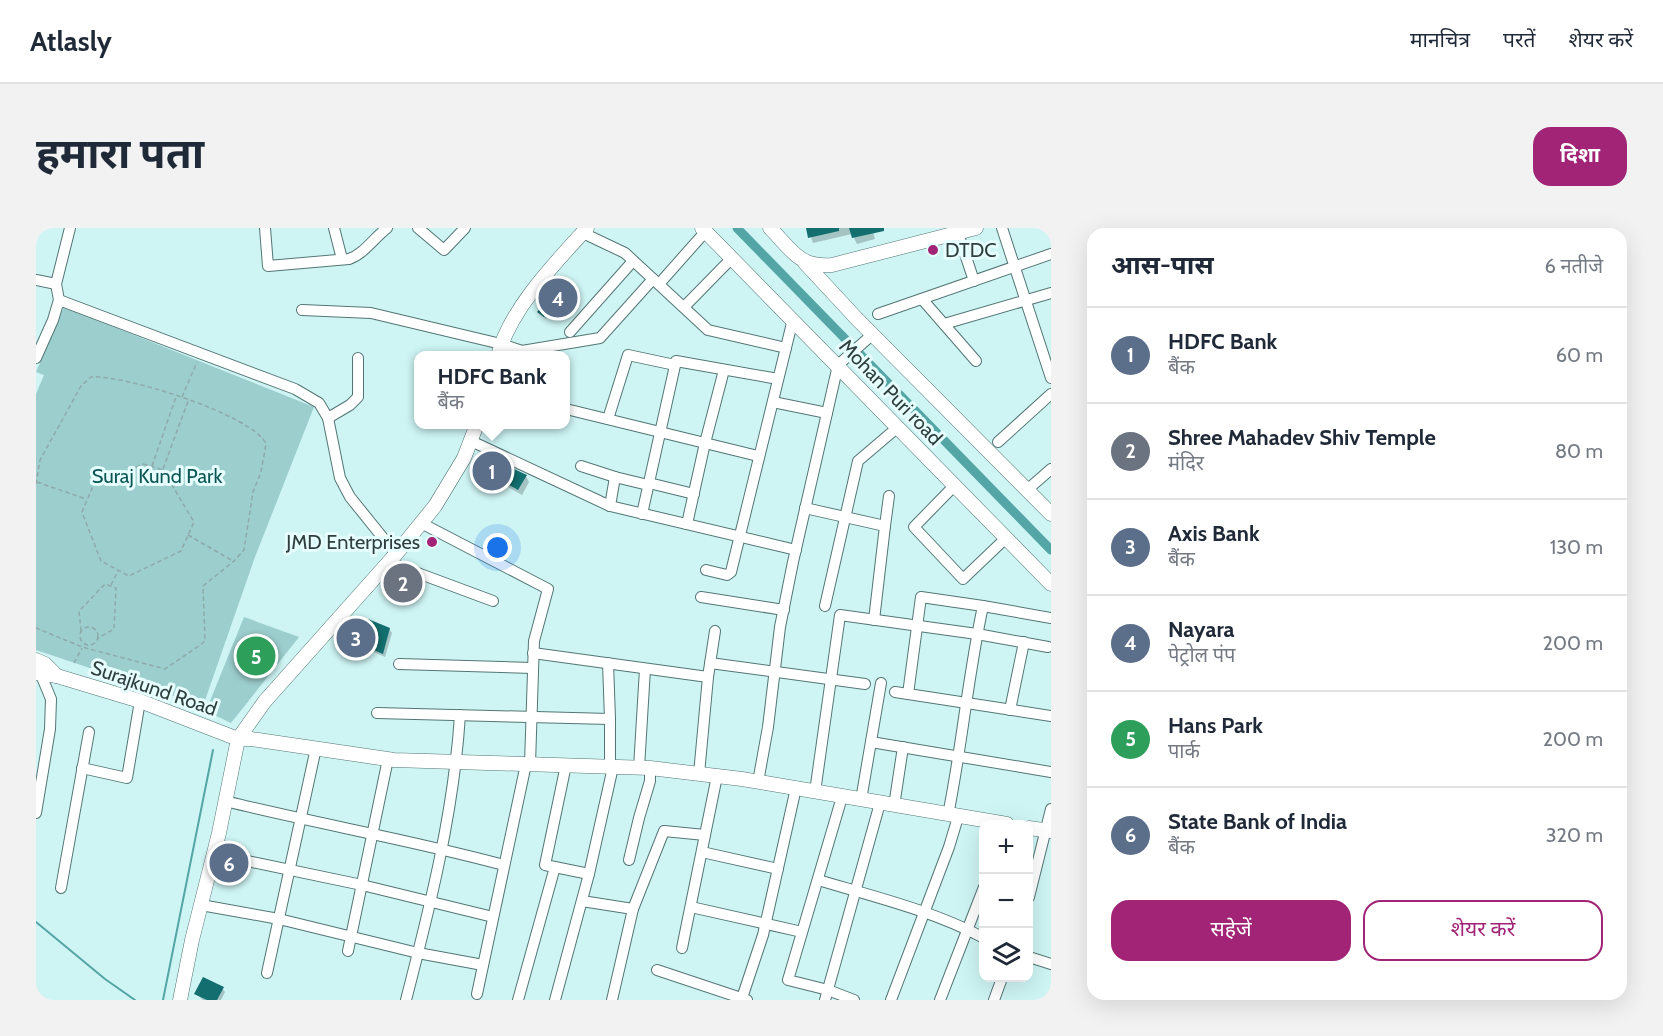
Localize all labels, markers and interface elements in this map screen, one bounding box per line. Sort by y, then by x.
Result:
text: Atlasly [30,24,112,58]
text: मानचित्र [1410,27,1470,52]
text: परतें [1503,27,1536,52]
text: शेयर करें [1569,27,1633,52]
text: हमारा पता [36,127,204,179]
button: दिशा [1533,127,1627,186]
place label: DTDC [945,238,997,262]
marker: DTDC [926,243,940,257]
text: आस-पास [1111,249,1214,281]
text: 6 नतीजे [1545,254,1603,278]
pin: 4 [538,276,578,320]
text: HDFC Bank [1168,328,1277,355]
street label: Mohan Puri road [835,334,947,450]
text: 1 [1127,343,1134,367]
text: 60 m [1556,343,1603,367]
popup [414,351,570,429]
text: बैंक [1168,355,1195,379]
text: HDFC Bank [437,363,547,390]
text: बैंक [437,390,464,414]
text: Shree Mahadev Shiv Temple [1168,424,1436,451]
text: 2 [1125,439,1136,463]
text: 80 m [1555,439,1603,463]
pin: 1 [472,448,512,494]
text: मंदिर [1168,451,1204,475]
park label: Suraj Kund Park [92,464,222,488]
text: Axis Bank [1168,520,1260,547]
place label: JMD Enterprises [285,530,420,554]
your location [483,533,512,562]
marker: JMD Enterprises [425,535,439,549]
text: 3 [1125,535,1136,559]
text: 130 m [1550,535,1603,559]
text: बैंक [1168,547,1195,571]
pin: 2 [384,560,422,606]
pin: 3 [336,616,376,660]
text: Nayara [1168,616,1235,643]
text: 4 [1124,631,1137,655]
text: 200 m [1543,631,1603,655]
pin: 5 [236,634,276,678]
text: पेट्रोल पंप [1168,643,1235,667]
street label: Surajkund Road [88,655,220,721]
text: Hans Park [1168,712,1263,739]
text: 5 [1125,727,1136,751]
text: 200 m [1543,727,1603,751]
text: पार्क [1168,739,1200,763]
text: State Bank of India [1168,808,1347,835]
map controls [979,820,1033,982]
button: + [979,820,1033,874]
text: 6 [1125,823,1136,847]
text: 320 m [1546,823,1603,847]
text: बैंक [1168,835,1195,859]
pin: 6 [210,840,248,886]
button: − [979,874,1033,928]
button: सहेजें [1111,900,1351,961]
button: शेयर करें [1363,900,1603,961]
button: layers [979,928,1033,982]

